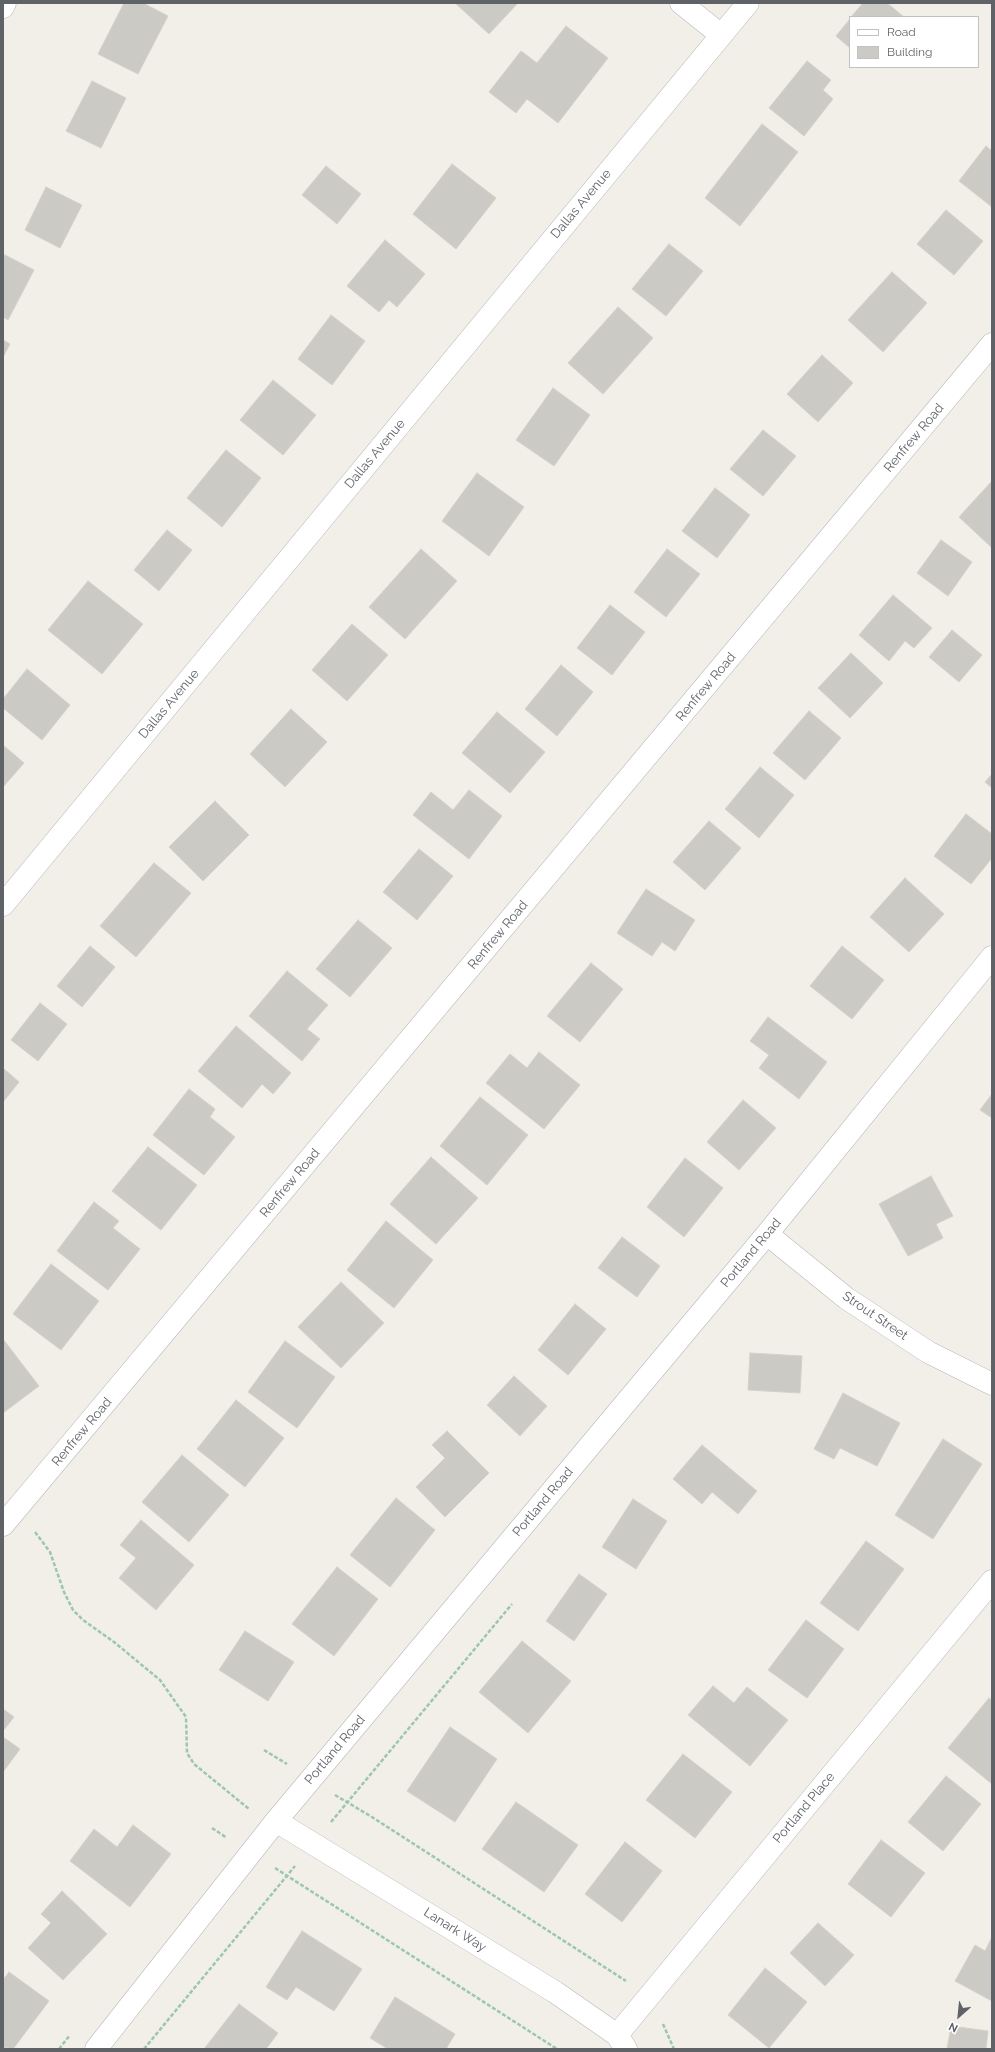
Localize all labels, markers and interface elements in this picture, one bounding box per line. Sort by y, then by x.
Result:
legend [849,16,979,68]
text: Road [887,25,916,39]
text: Building [887,45,933,59]
street label: Dallas Avenue [547,166,615,242]
street label: Renfrew Road [881,401,947,475]
street label: Dallas Avenue [341,416,409,492]
street label: Renfrew Road [673,650,739,724]
street label: Dallas Avenue [135,666,203,742]
street label: Renfrew Road [465,898,531,972]
street label: Renfrew Road [257,1146,323,1220]
street label: Portland Road [718,1215,784,1291]
street label: Strout Street [839,1288,911,1344]
street label: Renfrew Road [49,1395,115,1469]
street label: Portland Road [510,1464,576,1540]
street label: Portland Road [302,1712,368,1788]
street label: Portland Place [770,1769,838,1847]
street label: Lanark Way [421,1905,489,1955]
north arrow [939,1996,979,2036]
text: N [947,2019,960,2035]

